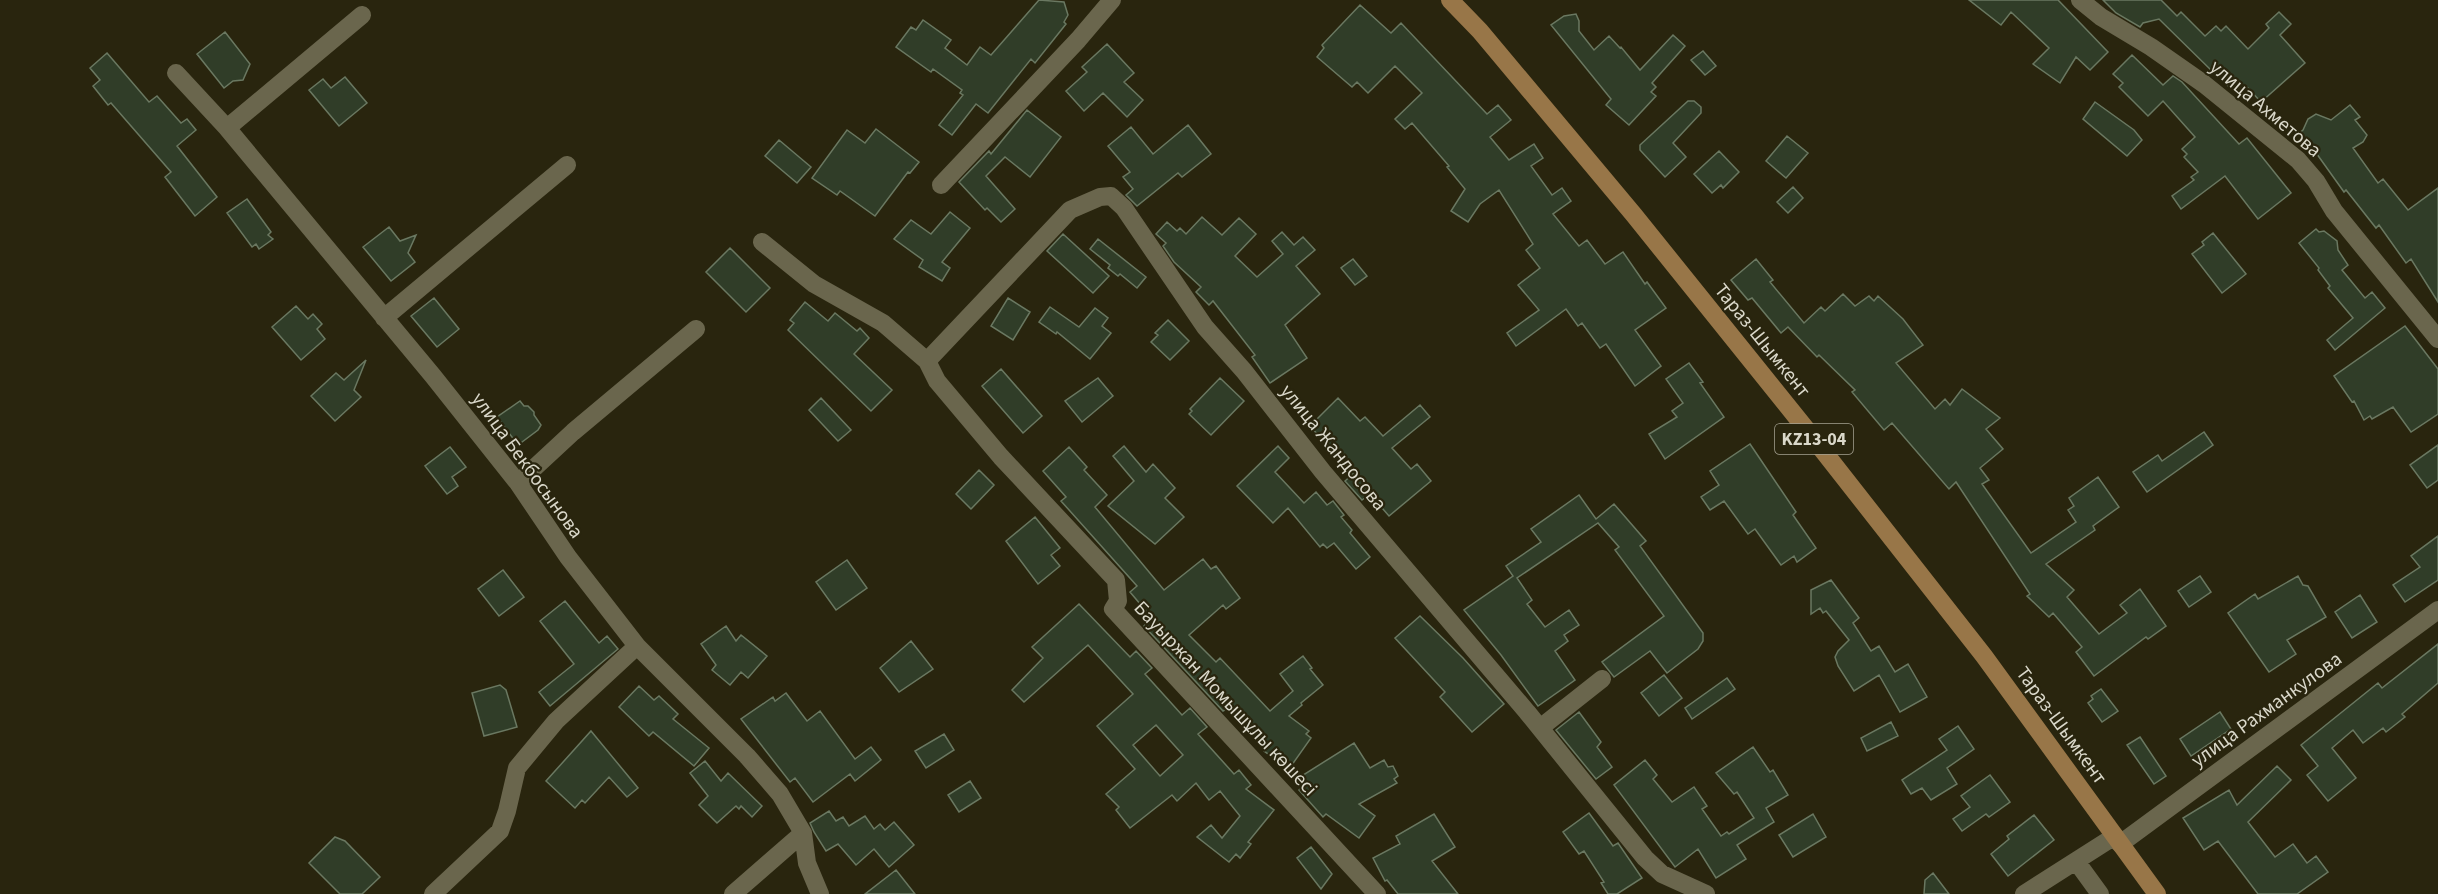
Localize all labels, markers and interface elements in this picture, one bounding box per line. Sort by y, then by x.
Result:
street label: улица Ахметова [2203,54,2327,164]
street label: Тараз-Шымкент [1708,278,1817,404]
street label: улица Жандосова [1273,378,1393,517]
street label: улица Бекбосынова [465,387,590,544]
road number: KZ13-04 [1775,424,1853,454]
street label: Бауыржан Момышұлы көшесі [1127,595,1323,802]
street label: улица Рахманкулова [2185,645,2348,774]
street label: Тараз-Шымкент [2009,661,2113,790]

